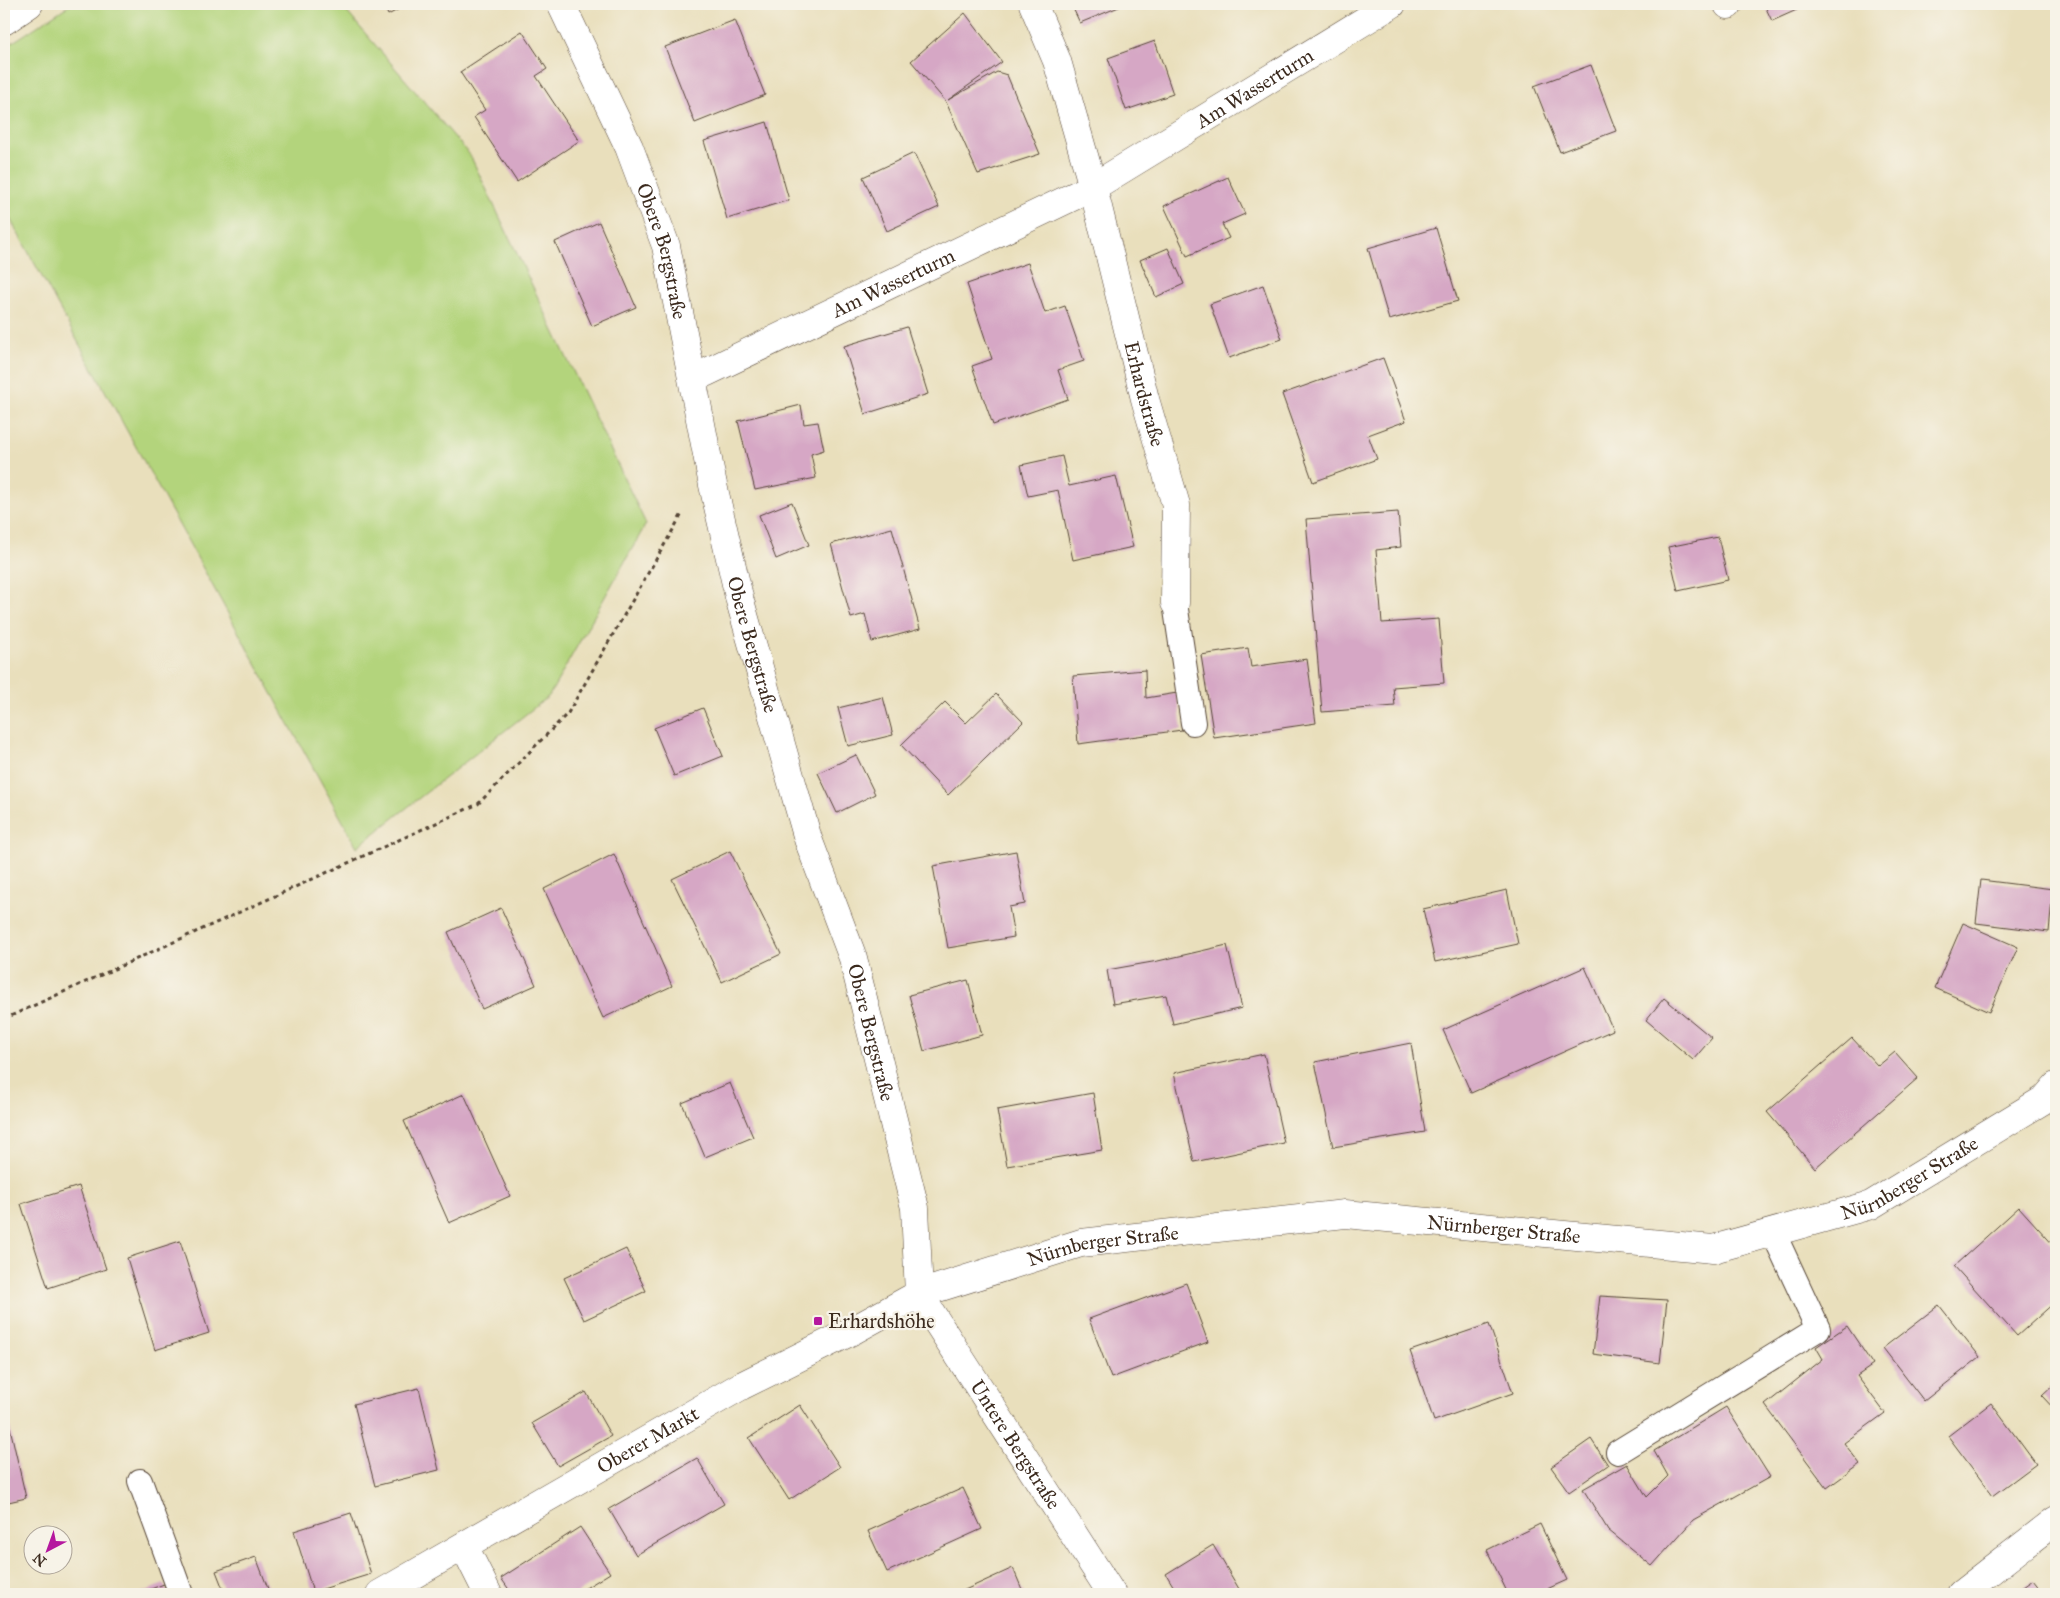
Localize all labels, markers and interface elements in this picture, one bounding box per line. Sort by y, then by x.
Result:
street label: Am Wasserturm [1190,43,1318,134]
street label: Obere Bergstraße [632,180,692,321]
street label: Am Wasserturm [827,243,959,323]
street label: Erhardstraße [1119,339,1170,449]
street label: Obere Bergstraße [723,574,783,716]
street label: Obere Bergstraße [843,961,900,1104]
street label: Nürnberger Straße [1838,1131,1982,1225]
street label: Nürnberger Straße [1426,1210,1582,1248]
street label: Nürnberger Straße [1024,1220,1180,1271]
place label: Erhardshöhe [828,1309,935,1333]
marker: Erhardshöhe [812,1315,824,1327]
street label: Untere Bergstraße [965,1375,1066,1514]
street label: Oberer Markt [593,1401,703,1478]
north arrow [22,1526,72,1576]
text: N [30,1549,50,1570]

